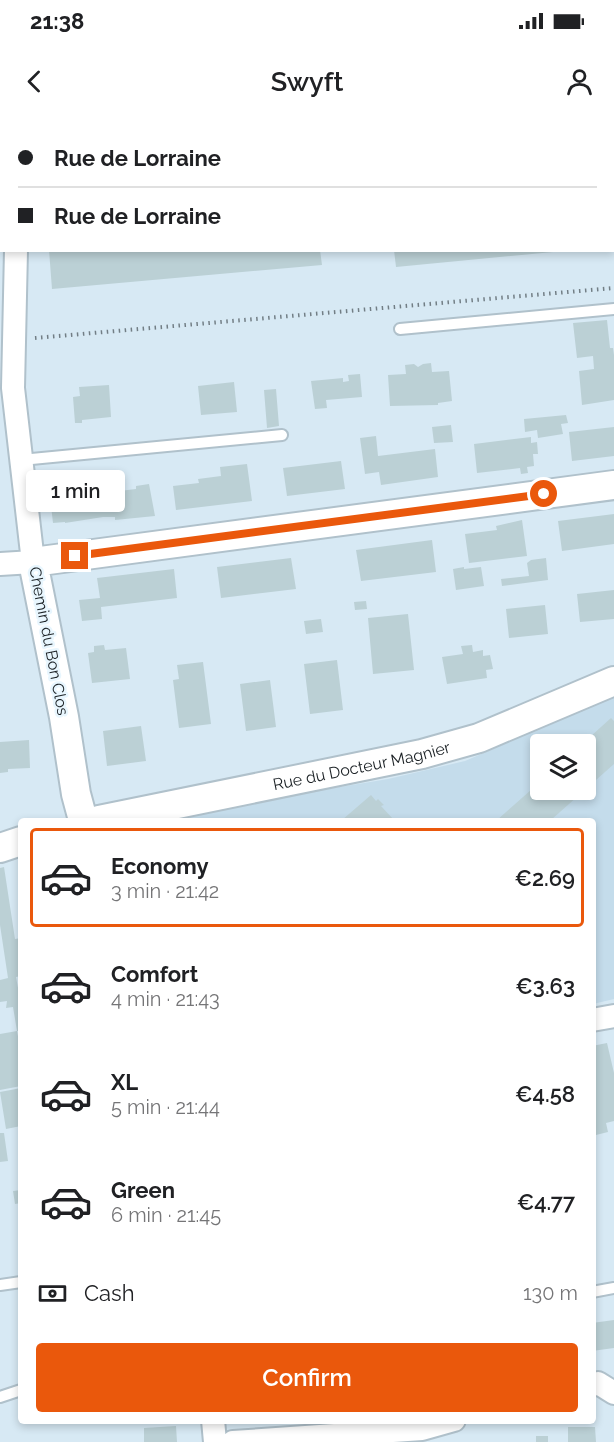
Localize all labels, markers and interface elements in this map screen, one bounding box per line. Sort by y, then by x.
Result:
text: 21:38 [30,8,84,34]
icon: back [18,65,51,98]
icon: person [563,65,596,98]
text: Swyft [271,66,343,97]
text: Rue de Lorraine [54,145,221,171]
text: Rue de Lorraine [54,203,221,229]
callout: 1 min [26,469,124,511]
text: 1 min [51,479,100,503]
route start [530,480,557,507]
route end [61,542,88,569]
street label: Chemin du Bon Clos [25,565,73,717]
map controls [530,734,596,800]
button: layers [530,734,596,800]
street label: Rue du Docteur Magnier [271,737,453,794]
icon: car [39,851,93,905]
text: Economy [111,853,209,879]
text: €2.69 [514,865,575,891]
text: 3 min · 21:42 [111,879,219,903]
icon: car [39,959,93,1013]
text: Comfort [111,961,198,987]
text: €3.63 [515,973,575,999]
text: 4 min · 21:43 [111,987,220,1011]
icon: car [39,1067,93,1121]
text: XL [111,1069,138,1095]
text: €4.58 [515,1081,575,1107]
text: 5 min · 21:44 [111,1095,220,1119]
icon: car [39,1175,93,1229]
text: Green [111,1177,175,1203]
text: €4.77 [517,1189,575,1215]
text: 6 min · 21:45 [111,1203,221,1227]
icon: cash [36,1277,69,1310]
text: Cash [84,1280,135,1306]
text: 130 m [523,1281,578,1305]
button: Confirm [36,1343,578,1412]

